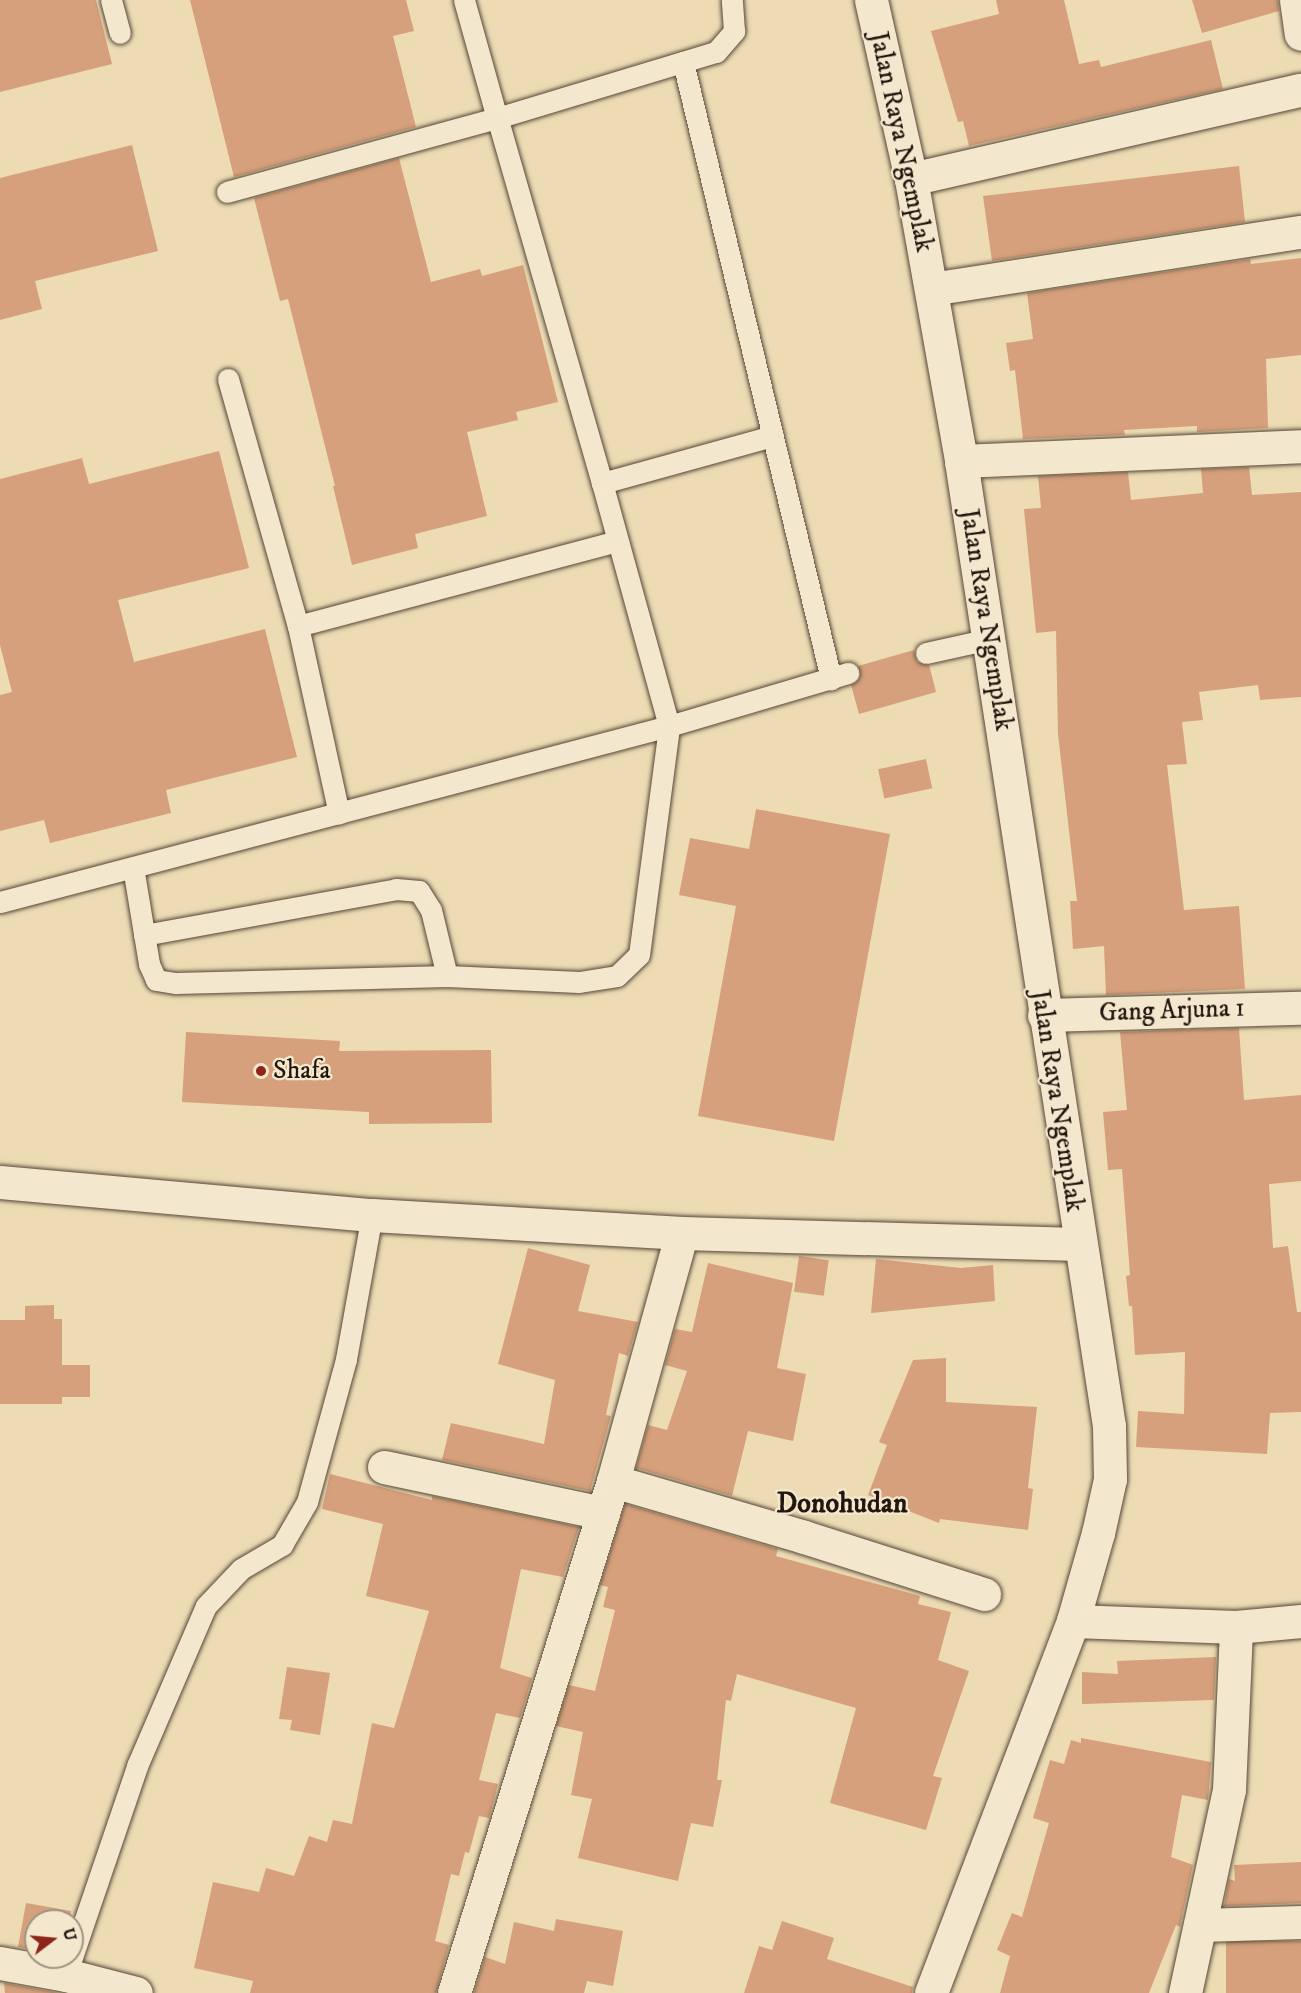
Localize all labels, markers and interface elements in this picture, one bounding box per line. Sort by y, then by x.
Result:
street label: Jalan Raya Ngemplak [862,29,940,255]
street label: Jalan Raya Ngemplak [953,507,1019,733]
street label: Jalan Raya Ngemplak [1024,988,1090,1214]
street label: Gang Arjuna 1 [1099,993,1245,1029]
place label: Shafa [273,1055,331,1087]
marker: Shafa [254,1064,268,1078]
district label: Donohudan [776,1487,908,1521]
north arrow [24,1909,84,1969]
text: U [58,1926,81,1943]

